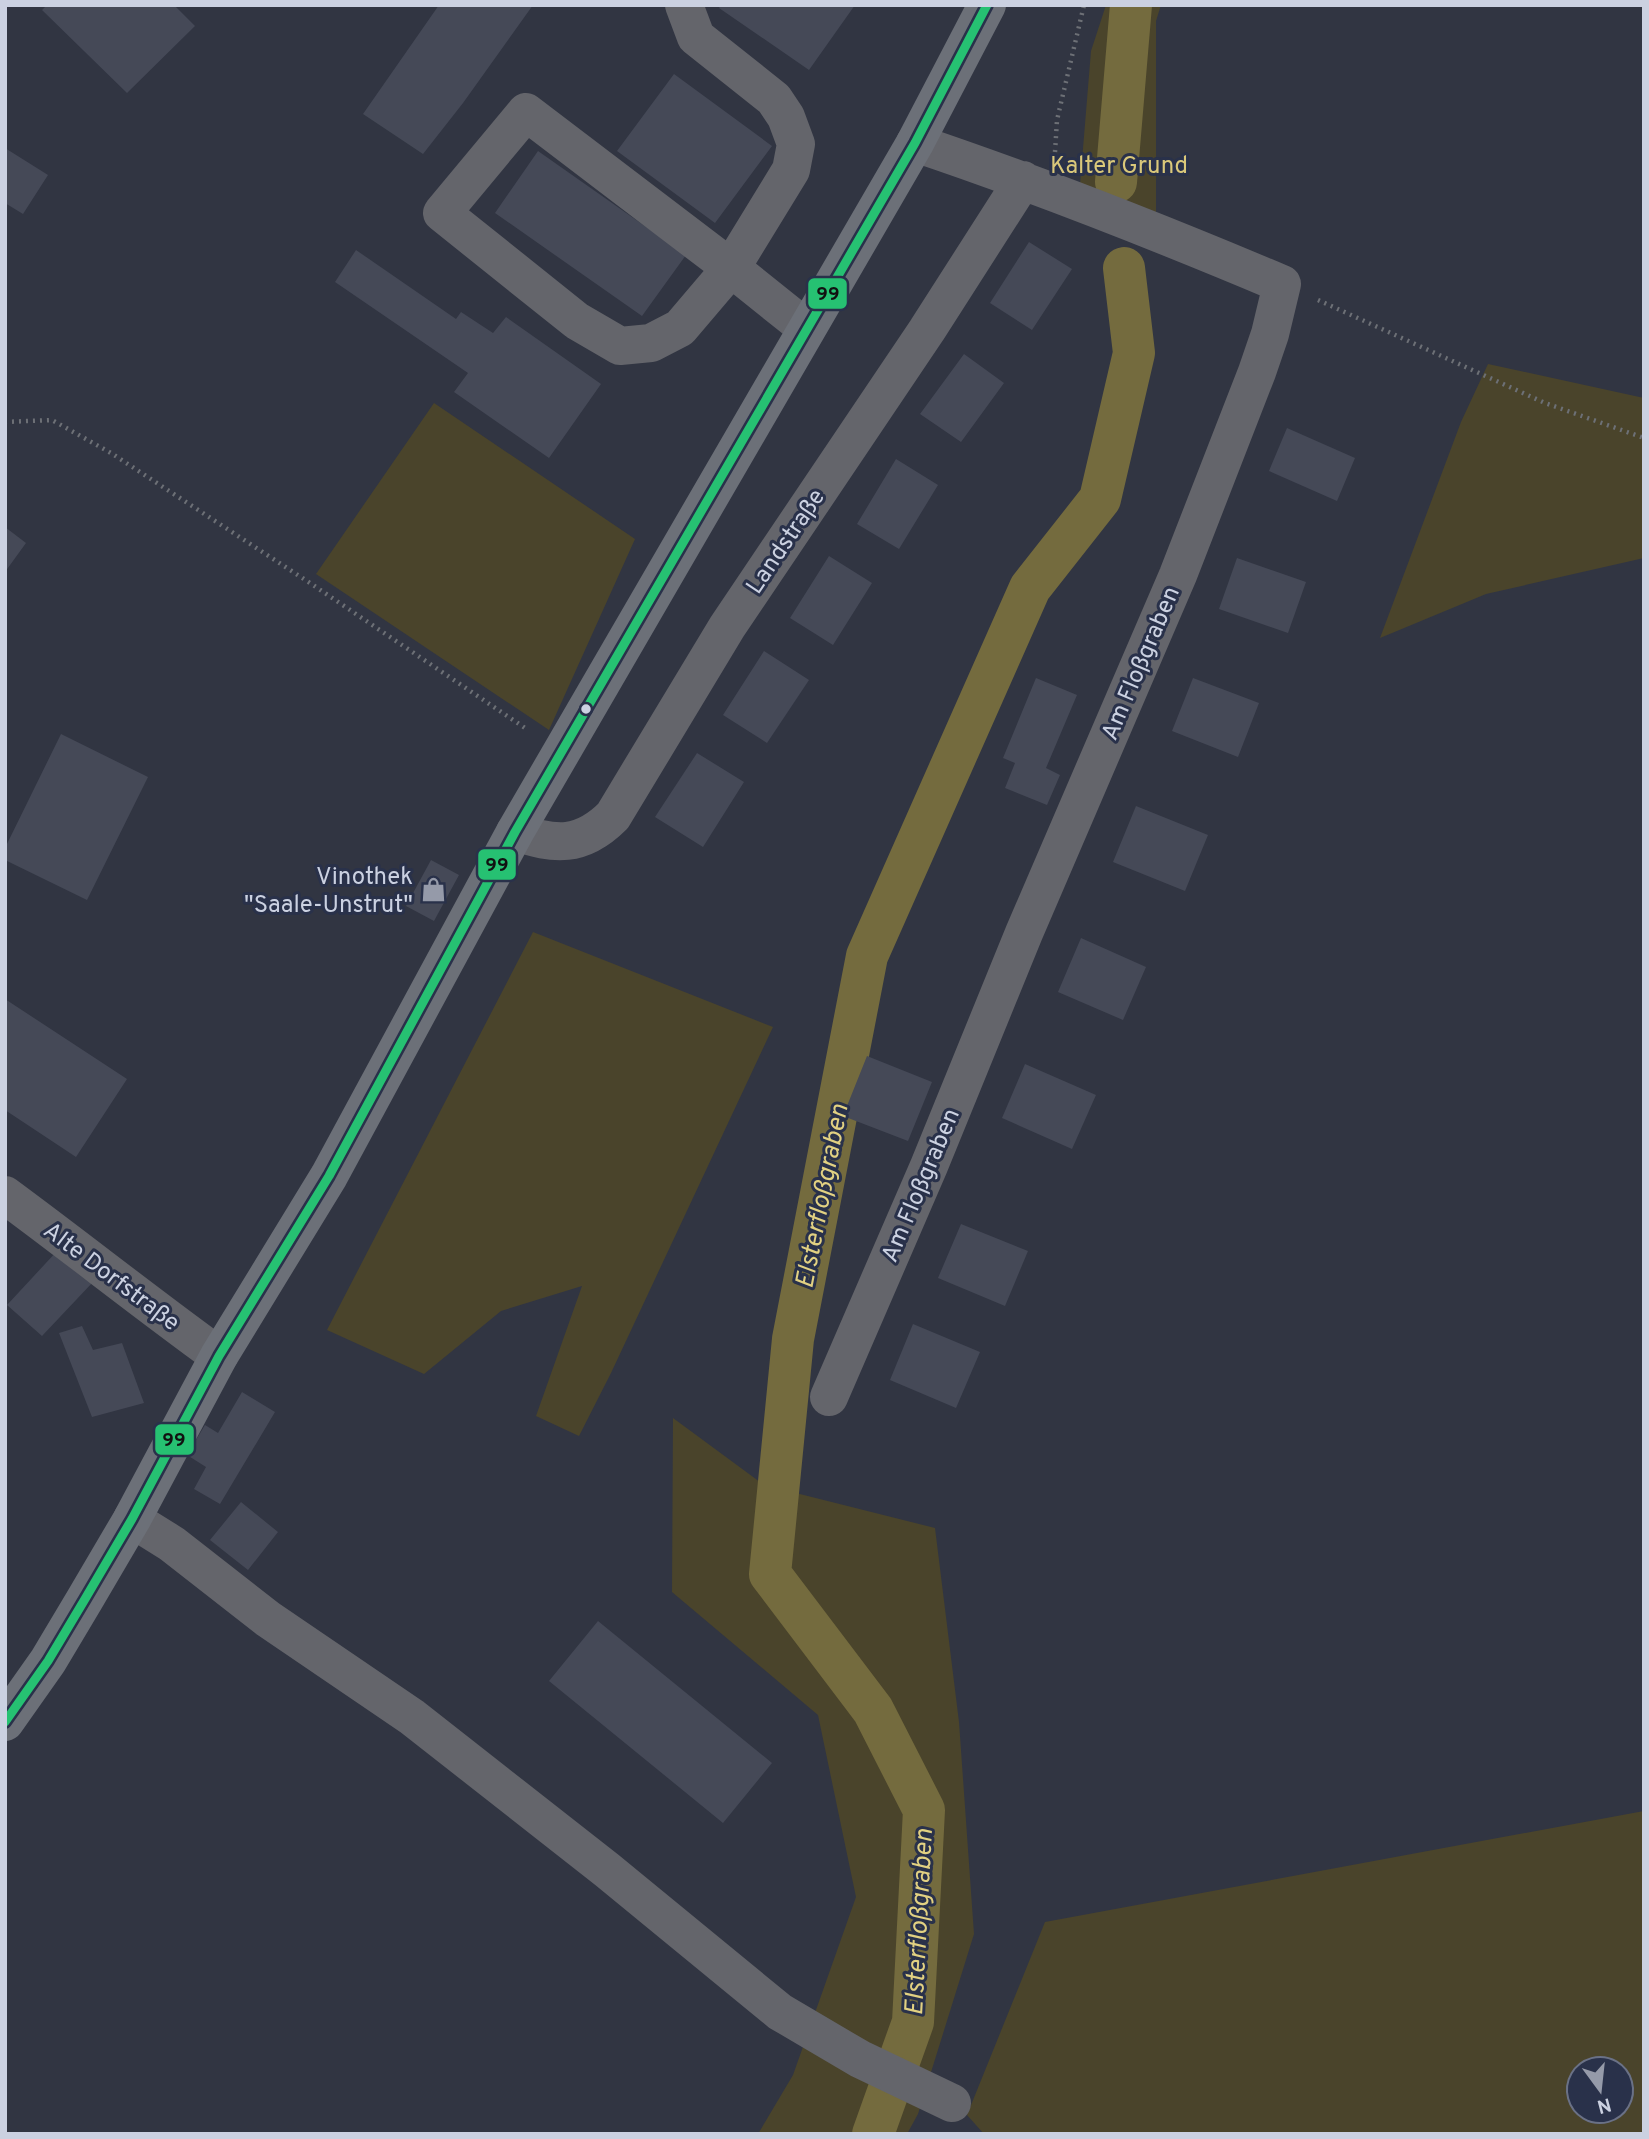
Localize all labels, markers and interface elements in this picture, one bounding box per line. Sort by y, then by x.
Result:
park label: Kalter Grund [1050,152,1188,182]
line badge: 99 [807,277,848,310]
text: 99 [816,283,840,307]
street label: Landstraße [741,484,833,600]
street label: Am Floßgraben [1096,582,1188,745]
unlabelled marker [579,702,593,716]
line badge: 99 [477,848,517,881]
text: 99 [485,854,509,878]
place label: Vinothek "Saale-Unstrut" [244,863,413,921]
shop icon: Vinothek "Saale-Unstrut" [419,876,447,904]
water label: Elsterfloßgraben [789,1101,858,1292]
street label: Am Floßgraben [876,1104,968,1267]
street label: Alte Dorfstraße [37,1217,185,1339]
line badge: 99 [154,1423,195,1456]
text: 99 [162,1429,186,1453]
water label: Elsterfloßgraben [899,1828,942,2016]
north arrow [1565,2055,1635,2125]
text: N [1594,2091,1614,2118]

